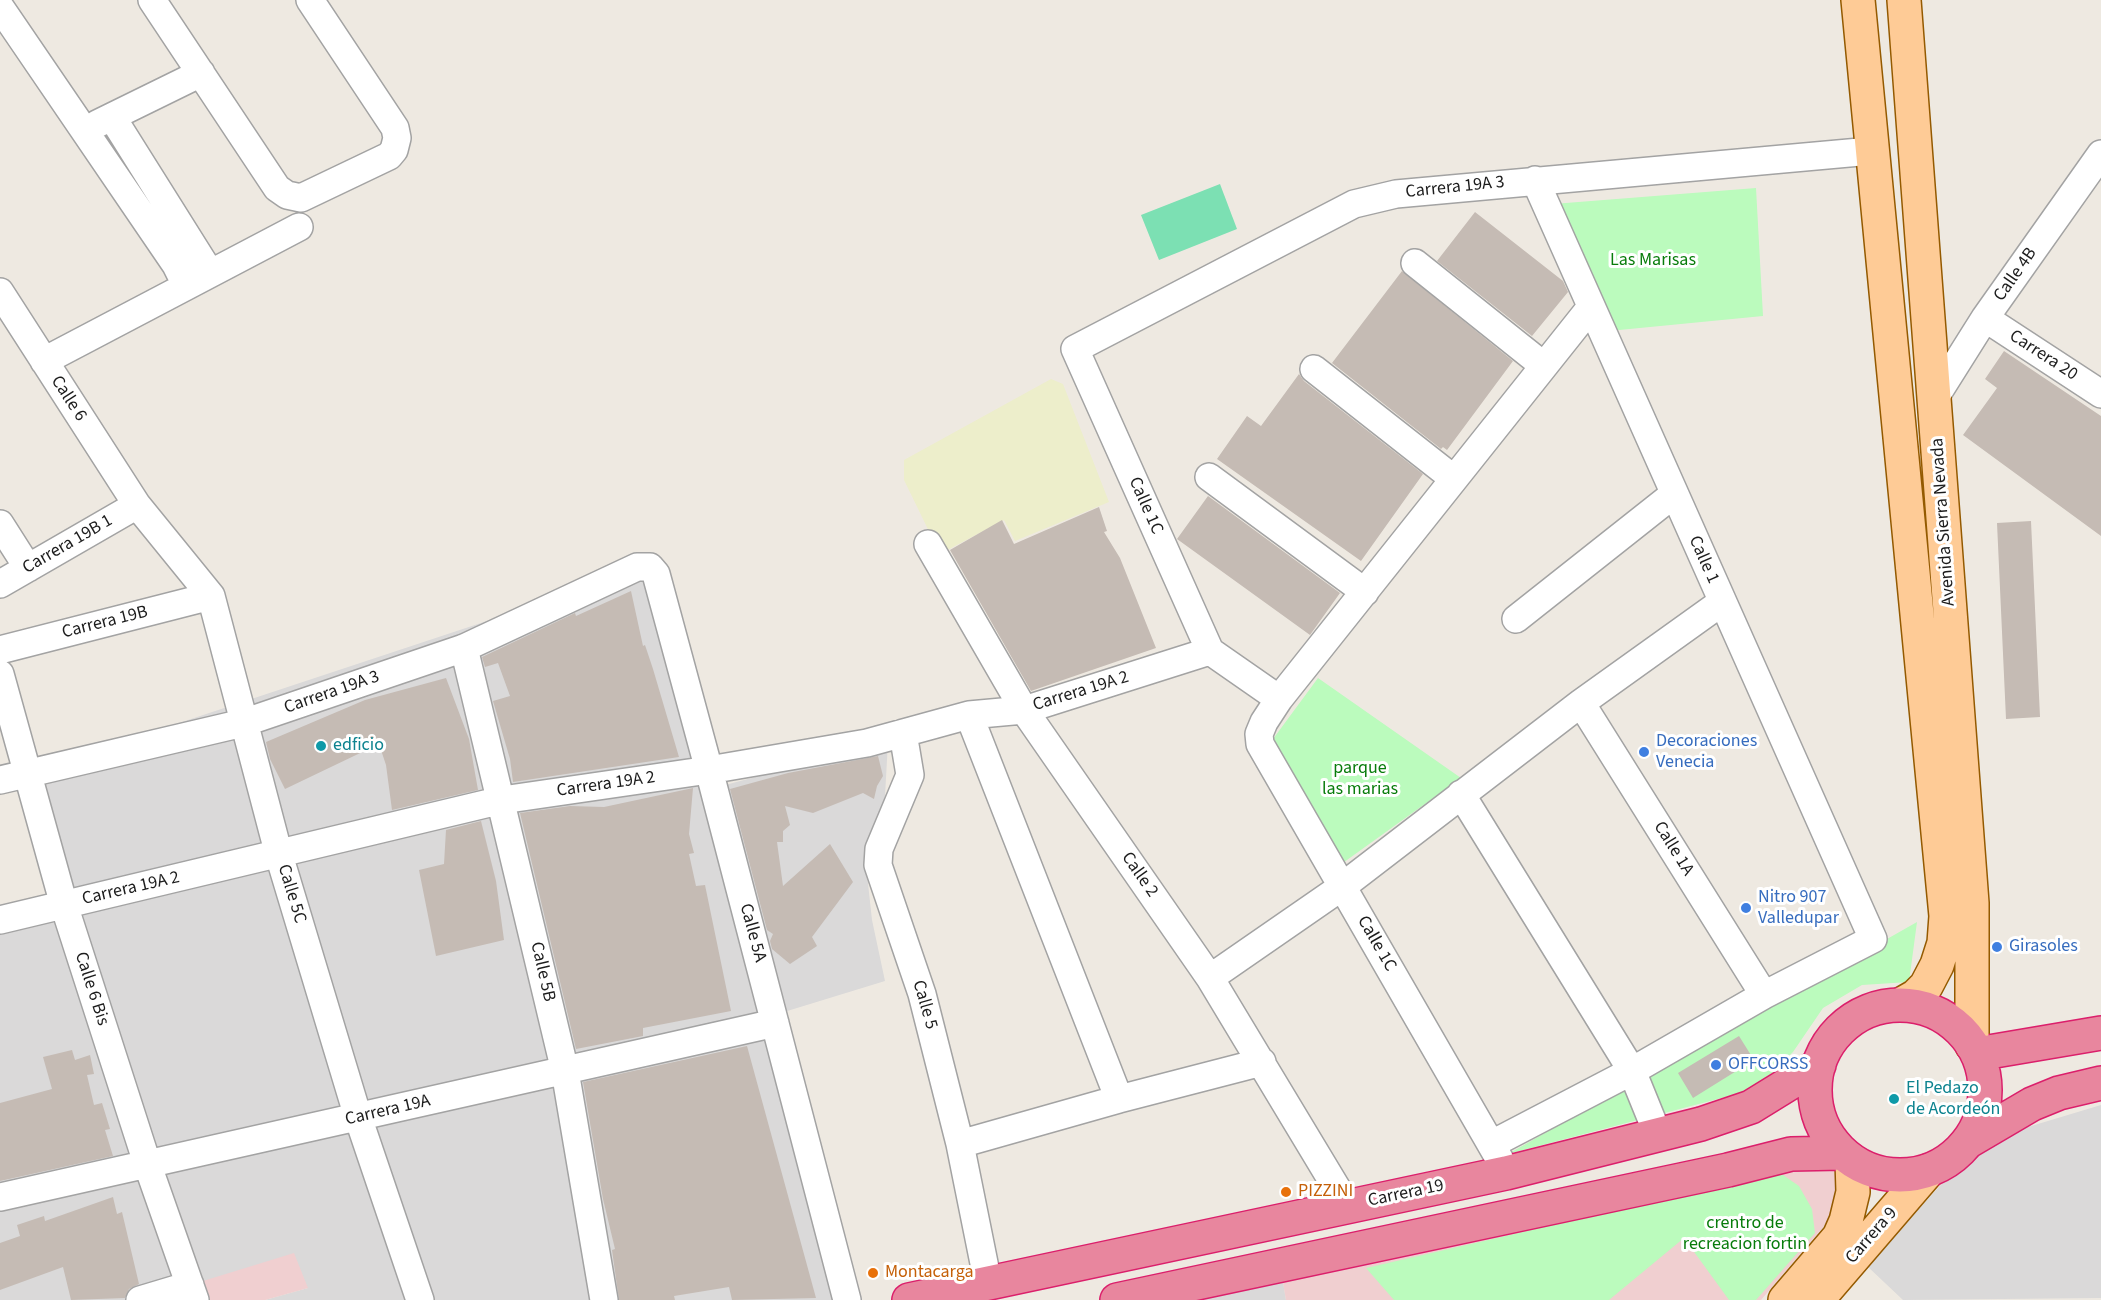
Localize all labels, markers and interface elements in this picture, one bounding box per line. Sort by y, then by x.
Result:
street label: Carrera 19A 3 [1404,172,1506,204]
street label: Calle 4B [1990,244,2042,306]
park label: Las Marisas [1610,250,1696,272]
street label: Carrera 20 [2005,326,2081,386]
street label: Calle 6 [45,372,91,426]
street label: Avenida Sierra Nevada [1927,437,1961,607]
street label: Calle 1C [1123,474,1167,538]
street label: Carrera 19B 1 [19,511,117,579]
street label: Calle 1 [1683,533,1723,587]
street label: Carrera 19B [60,602,150,644]
street label: Carrera 19A 3 [282,667,382,719]
street label: Carrera 19A 2 [1030,667,1132,717]
place label: Decoraciones Venecia [1656,731,1757,774]
place label: edficio [333,735,384,757]
marker: edficio [314,739,328,753]
marker: Decoraciones Venecia [1637,745,1651,759]
park label: parque las marias [1322,758,1398,800]
street label: Carrera 19A 2 [555,767,657,803]
street label: Calle 1A [1648,818,1698,880]
street label: Calle 2 [1116,848,1162,902]
street label: Calle 5C [272,862,310,926]
street label: Carrera 19A 2 [80,867,182,911]
place label: Nitro 907 Valledupar [1758,887,1839,930]
street label: Calle 5A [734,901,770,965]
marker: Nitro 907 Valledupar [1739,901,1753,915]
street label: Calle 1C [1352,912,1400,976]
place label: Girasoles [2009,936,2078,958]
street label: Calle 5B [525,940,559,1004]
marker: Girasoles [1990,940,2004,954]
street label: Calle 6 Bis [69,949,113,1029]
street label: Calle 5 [907,978,941,1032]
place label: OFFCORSS [1728,1054,1808,1076]
marker: OFFCORSS [1709,1058,1723,1072]
place label: El Pedazo de Acordeón [1906,1078,2000,1120]
street label: Carrera 19A [343,1091,433,1131]
marker: El Pedazo de Acordeón [1887,1092,1901,1106]
street label: Carrera 19 [1366,1175,1446,1213]
place label: PIZZINI [1298,1181,1353,1203]
marker: PIZZINI [1279,1185,1293,1199]
street label: Carrera 9 [1842,1203,1902,1269]
park label: crentro de recreacion fortin [1683,1213,1807,1256]
place label: Montacarga [885,1262,973,1284]
marker: Montacarga [866,1266,880,1280]

